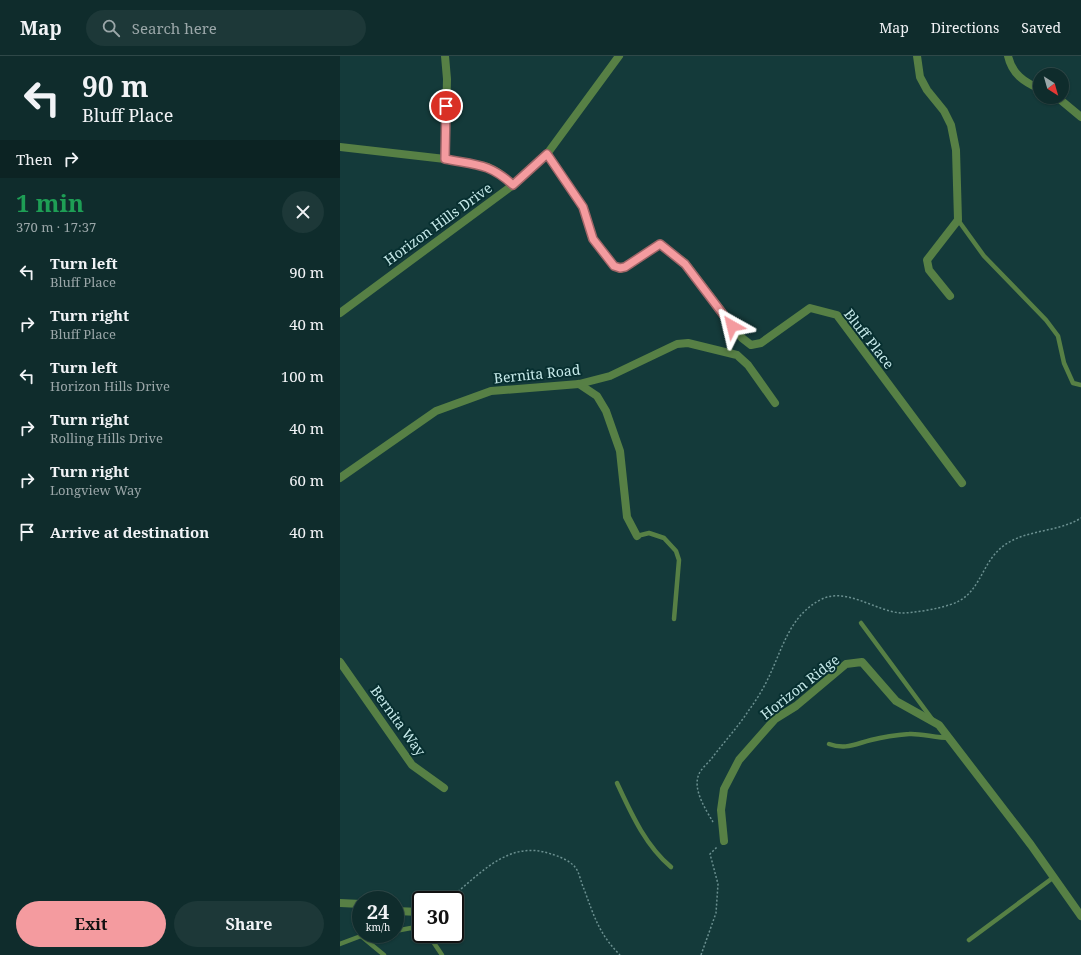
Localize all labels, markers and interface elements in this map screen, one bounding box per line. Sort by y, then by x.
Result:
search box [86,10,366,46]
text: Map [20,15,62,41]
icon: search [100,17,122,39]
text: Search here [132,18,217,38]
text: Map [879,18,909,37]
text: Directions [931,18,999,37]
text: Saved [1021,18,1061,37]
text: 90 m [82,67,149,105]
north arrow [1033,68,1069,104]
map controls [1033,68,1069,104]
icon: left [16,72,68,124]
pin [429,89,463,123]
icon: arrive [435,95,457,117]
text: Bluff Place [82,103,173,127]
icon: right [60,148,82,170]
text: Then [16,149,52,169]
street label: Horizon Hills Drive [380,178,496,269]
text: 1 min [16,186,84,219]
button: close [282,191,324,233]
text: 370 m · 17:37 [16,218,96,236]
text: Turn left [50,253,118,273]
icon: left [16,261,38,283]
text: 90 m [289,262,324,282]
text: Bluff Place [50,273,116,291]
text: Turn right [50,305,129,325]
position arrow [711,305,753,347]
street label: Bluff Place [840,305,899,373]
icon: right [16,313,38,335]
text: 40 m [289,314,324,334]
text: Bluff Place [50,325,116,343]
text: Turn left [50,357,118,377]
street label: Bernita Road [493,359,582,387]
icon: left [16,365,38,387]
text: 100 m [281,366,324,386]
text: Horizon Hills Drive [50,377,170,395]
text: Turn right [50,409,129,429]
icon: right [16,417,38,439]
text: 40 m [289,418,324,438]
text: Rolling Hills Drive [50,429,163,447]
text: Turn right [50,461,129,481]
icon: right [16,469,38,491]
text: 60 m [289,470,324,490]
text: Longview Way [50,481,141,499]
icon: arrive [16,521,38,543]
text: Arrive at destination [50,522,209,542]
text: 40 m [289,522,324,542]
street label: Horizon Ridge [756,650,843,723]
street label: Bernita Way [367,682,430,760]
speed limit sign: 30 [412,891,464,943]
text: 24 [367,898,389,925]
button: Exit [16,901,166,947]
button: Share [174,901,324,947]
text: km/h [366,920,390,934]

